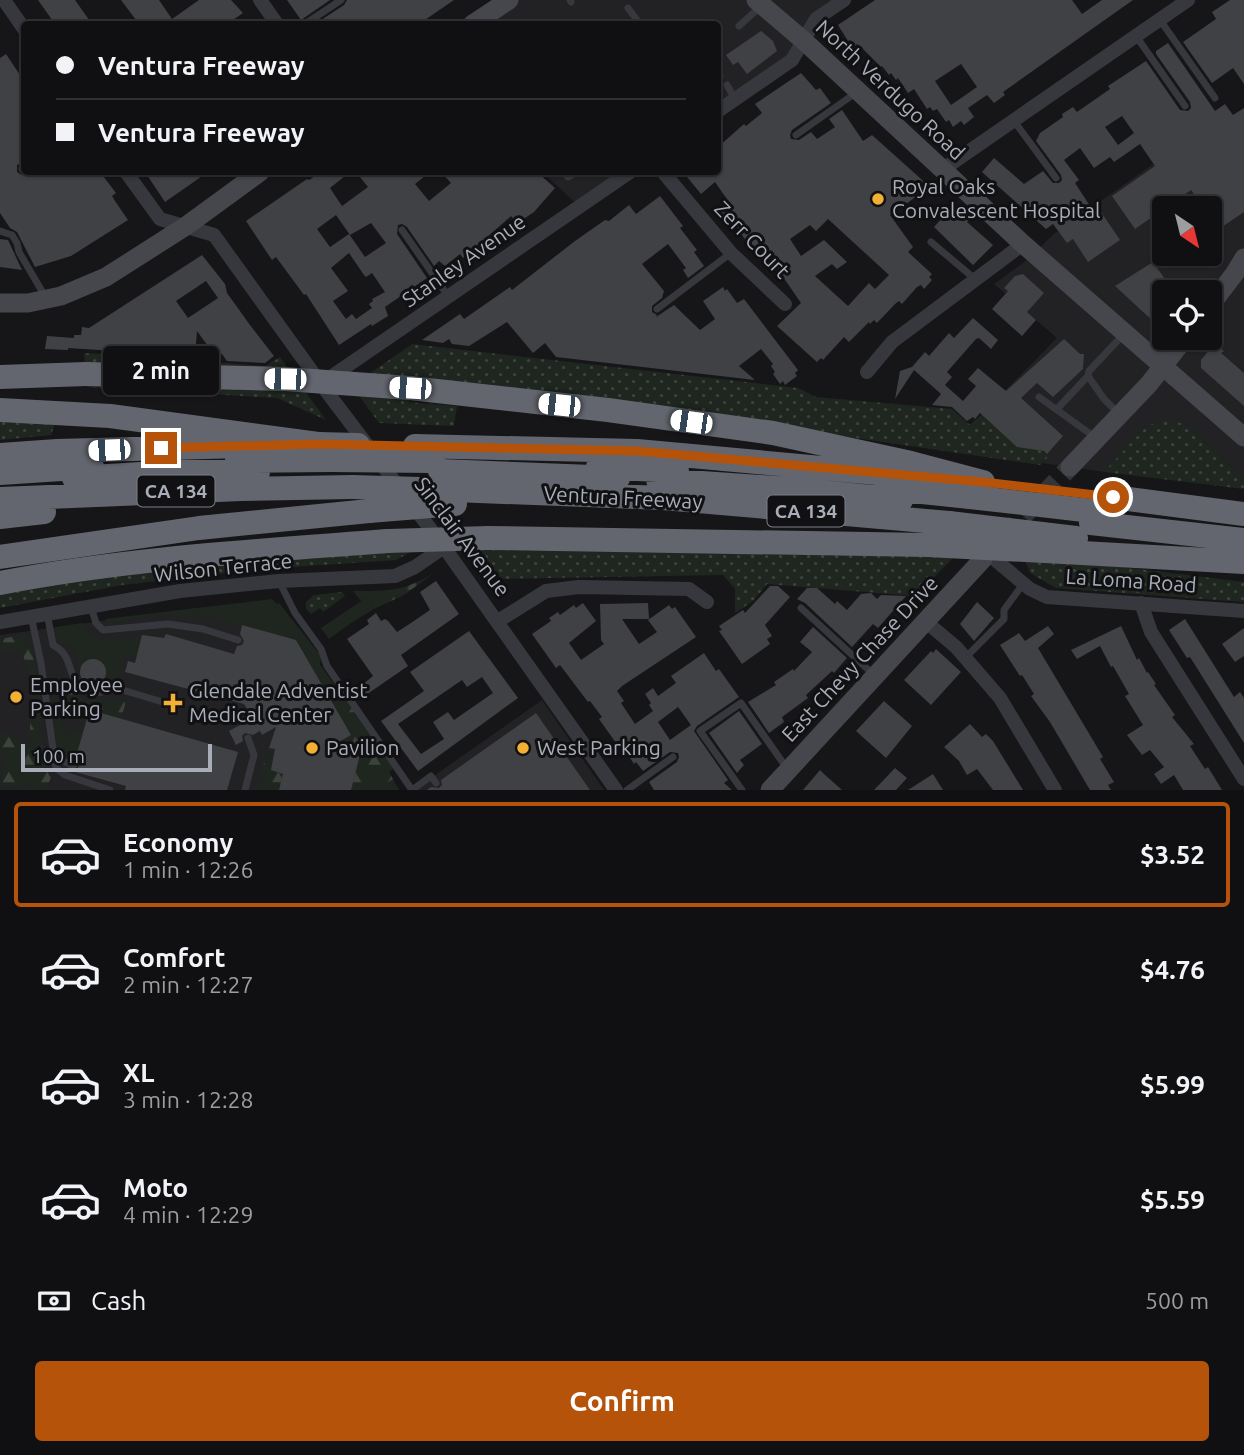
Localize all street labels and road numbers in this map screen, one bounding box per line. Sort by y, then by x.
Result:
street label: North Verdugo Road [811,14,970,164]
street label: Zerr Court [710,196,795,283]
street label: Stanley Avenue [397,209,530,312]
street label: Sinclair Avenue [410,472,515,601]
road number: CA 134 [138,476,214,506]
street label: Ventura Freeway [543,481,703,513]
road number: CA 134 [768,496,844,526]
street label: Wilson Terrace [153,548,293,586]
street label: La Loma Road [1065,563,1197,597]
street label: East Chevy Chase Drive [776,571,942,746]

